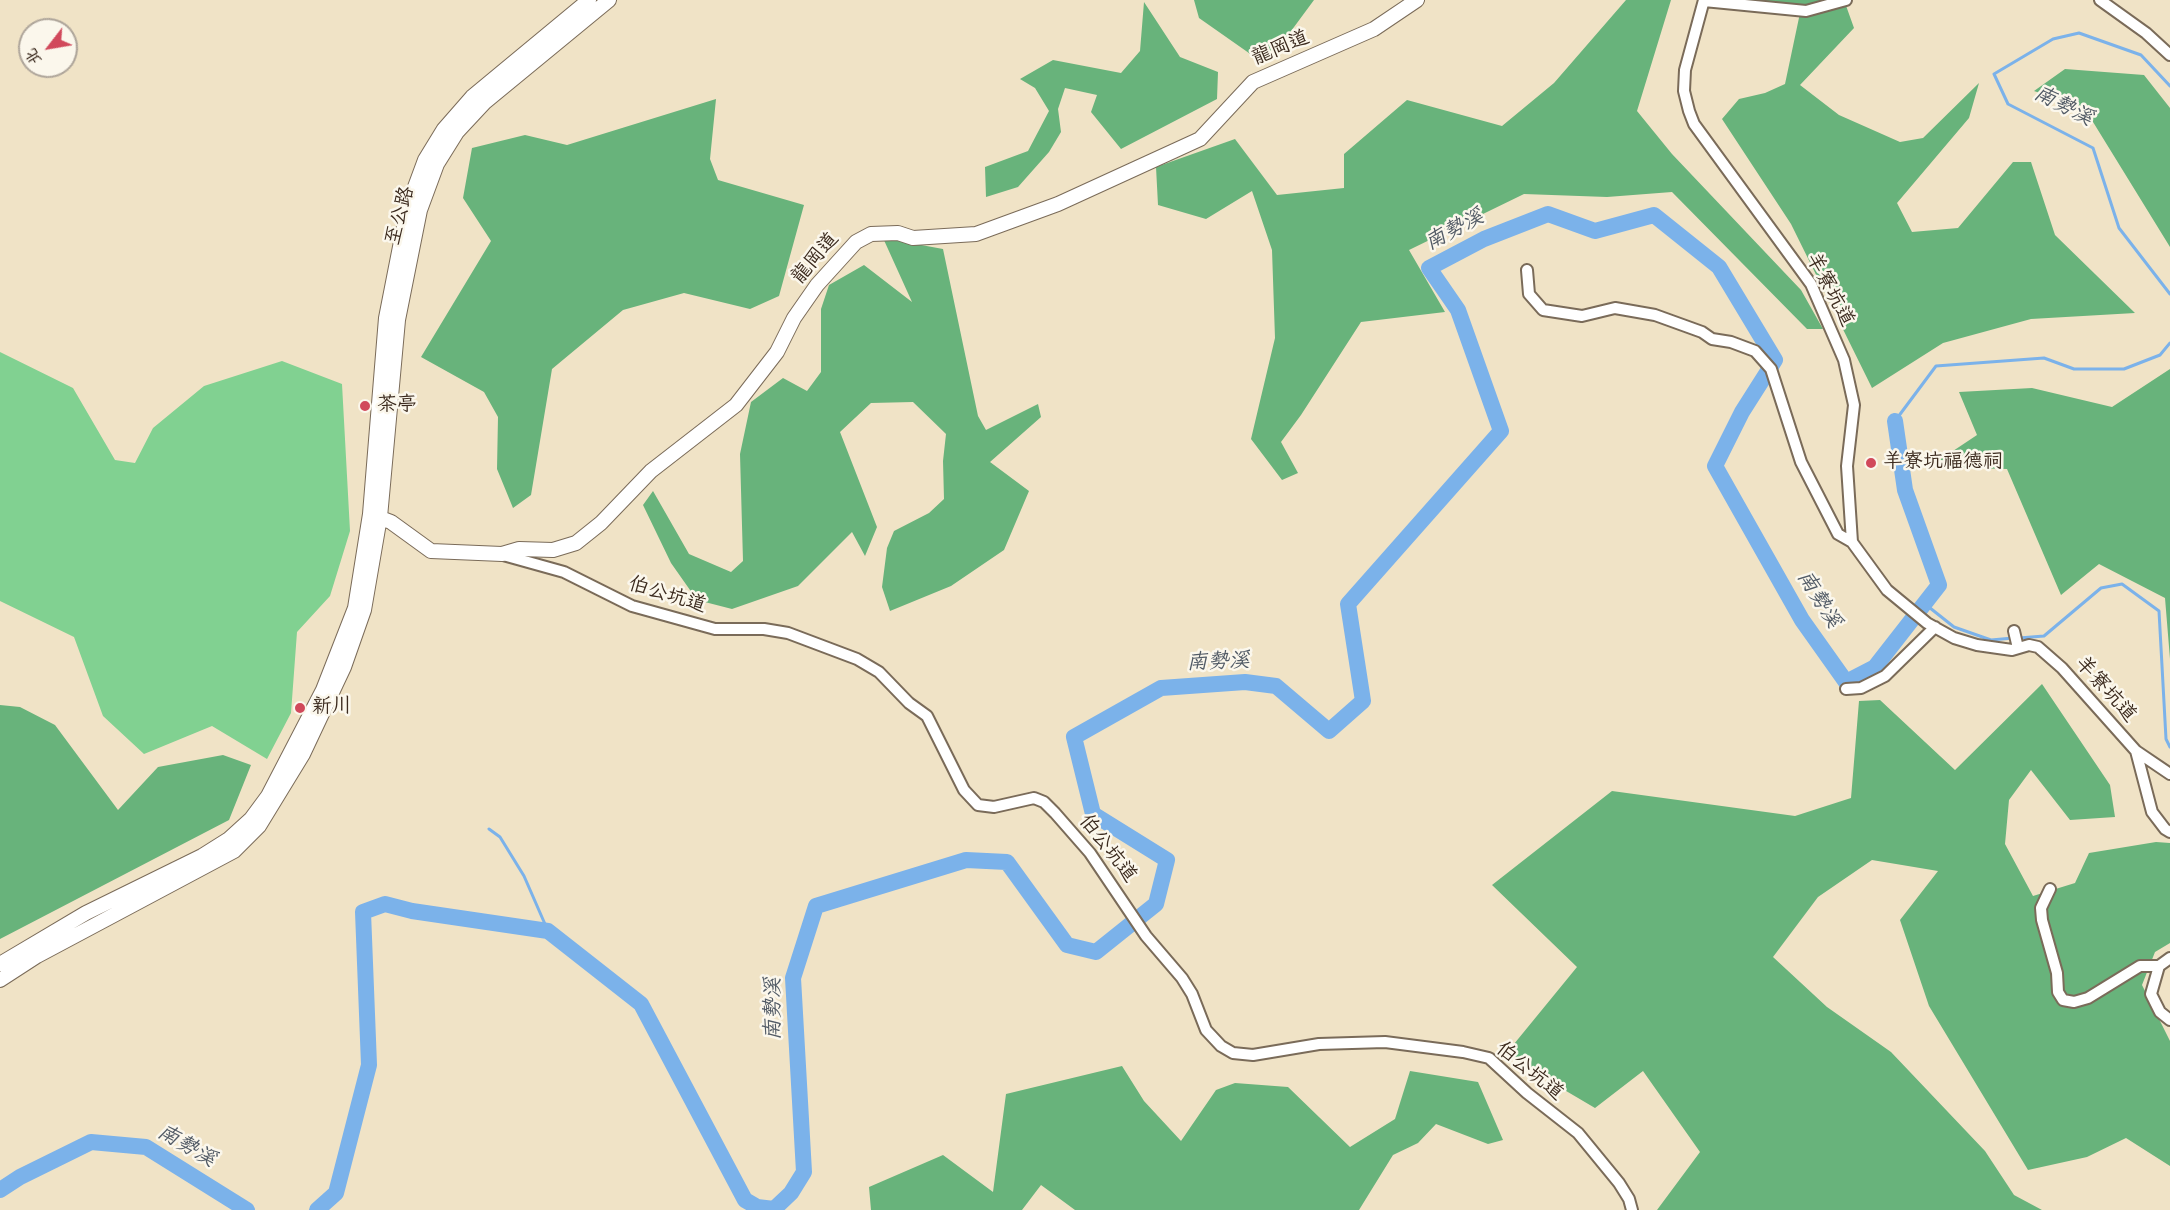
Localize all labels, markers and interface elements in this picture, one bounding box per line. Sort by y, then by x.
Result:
north arrow [18,18,78,78]
street label: 龍岡道 [1249,26,1313,72]
text: 北 [21,44,47,69]
water label: 南勢溪 [2029,81,2097,133]
street label: 至公路 [382,184,420,248]
water label: 南勢溪 [1421,205,1489,257]
street label: 龍岡道 [788,228,844,290]
street label: 羊寮坑道 [1800,249,1858,331]
place label: 茶亭 [377,394,417,418]
marker: 茶亭 [358,399,372,413]
place label: 羊寮坑福德祠 [1883,451,2003,475]
marker: 羊寮坑福德祠 [1864,456,1878,470]
water label: 南勢溪 [1791,567,1845,633]
street label: 伯公坑道 [625,573,709,619]
water label: 南勢溪 [1186,649,1250,677]
street label: 羊寮坑道 [2069,652,2141,728]
place label: 新川 [312,696,352,720]
marker: 新川 [293,701,307,715]
street label: 伯公坑道 [1073,810,1141,888]
water label: 南勢溪 [762,978,788,1040]
street label: 伯公坑道 [1490,1038,1568,1106]
water label: 南勢溪 [152,1120,220,1174]

